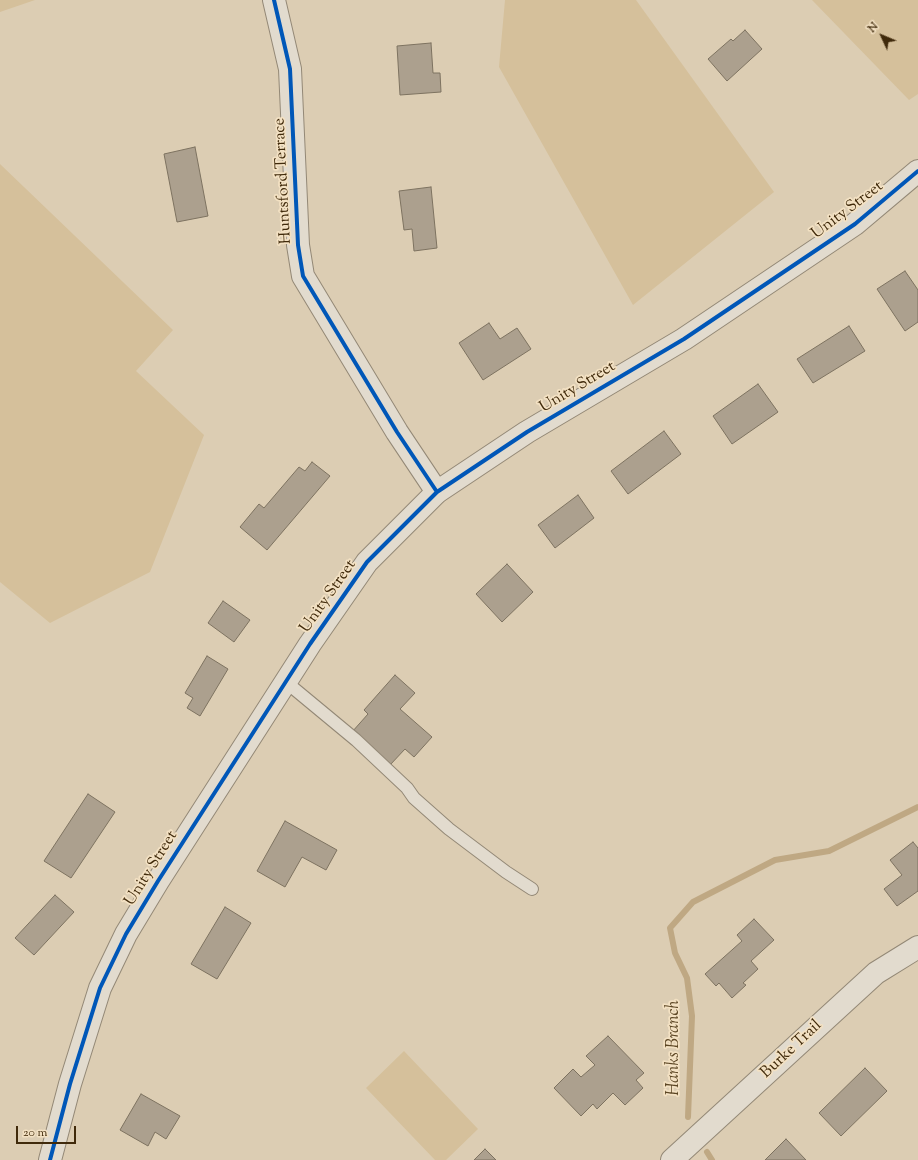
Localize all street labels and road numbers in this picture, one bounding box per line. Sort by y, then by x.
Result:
street label: Huntsford Terrace [271,117,297,245]
street label: Unity Street [808,178,888,244]
street label: Unity Street [537,358,619,418]
street label: Unity Street [297,557,361,637]
street label: Unity Street [121,828,183,910]
street label: Burke Trail [757,1017,827,1083]

